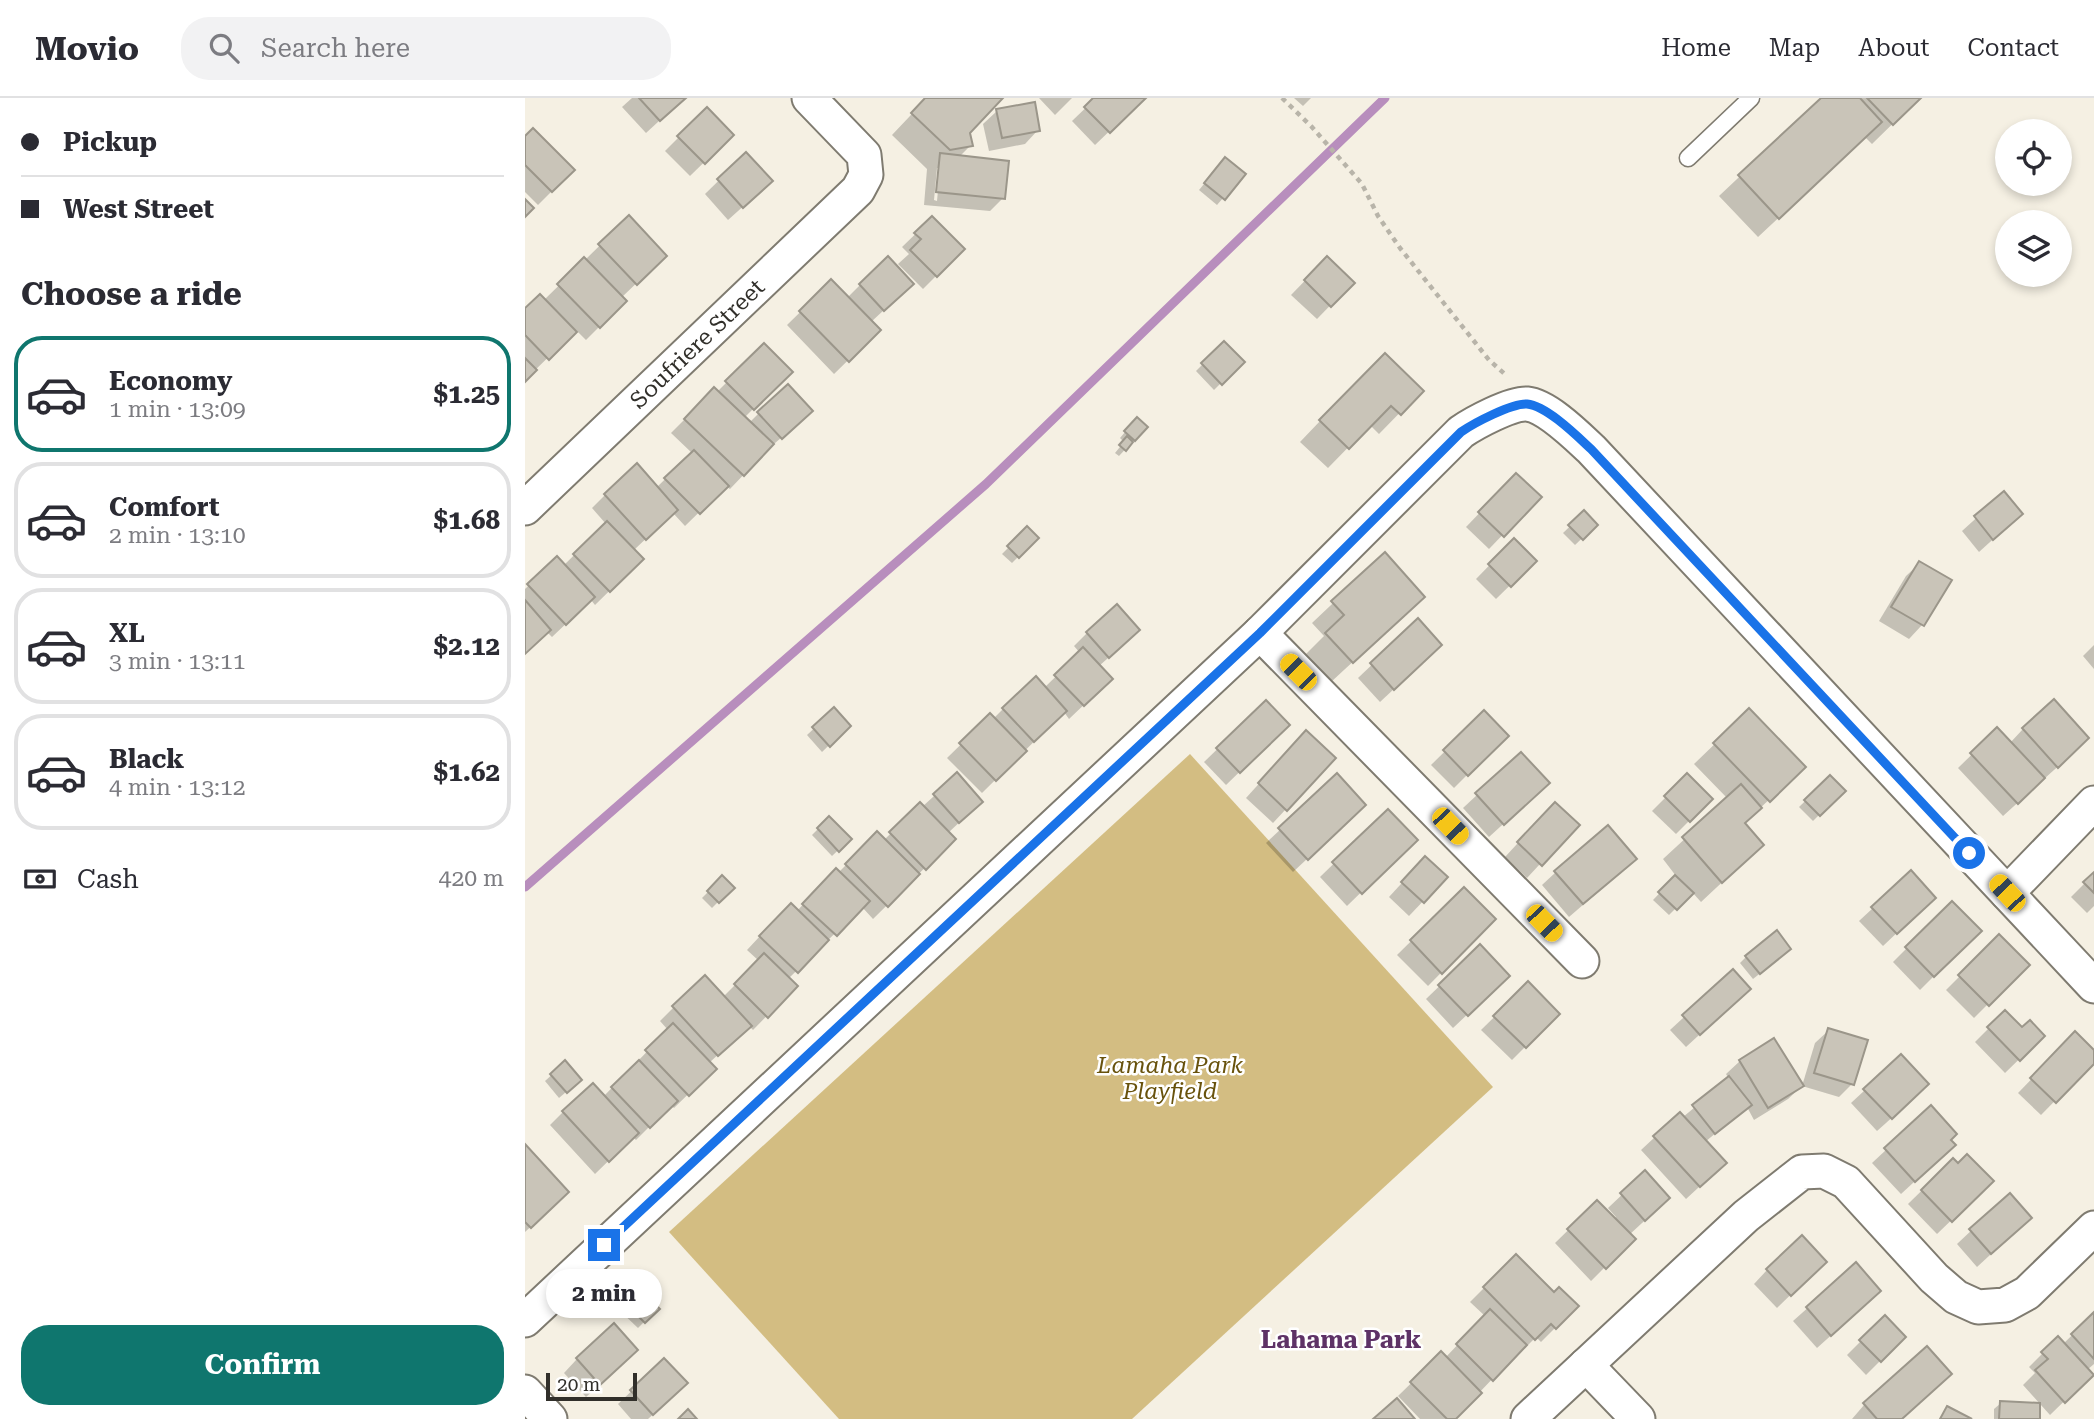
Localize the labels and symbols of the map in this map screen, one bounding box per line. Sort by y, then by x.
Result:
street label: Soufriere Street [624,273,770,414]
car [1276,650,1321,694]
car [1428,804,1473,848]
route start [1953,837,1985,869]
car [1985,870,2030,916]
car [1522,901,1567,945]
park label: Lamaha Park Playfield [1096,1052,1243,1105]
route end [588,1229,620,1261]
callout: 2 min [546,1270,662,1318]
district label: Lahama Park [1261,1326,1422,1354]
scale bar [546,1370,637,1402]

